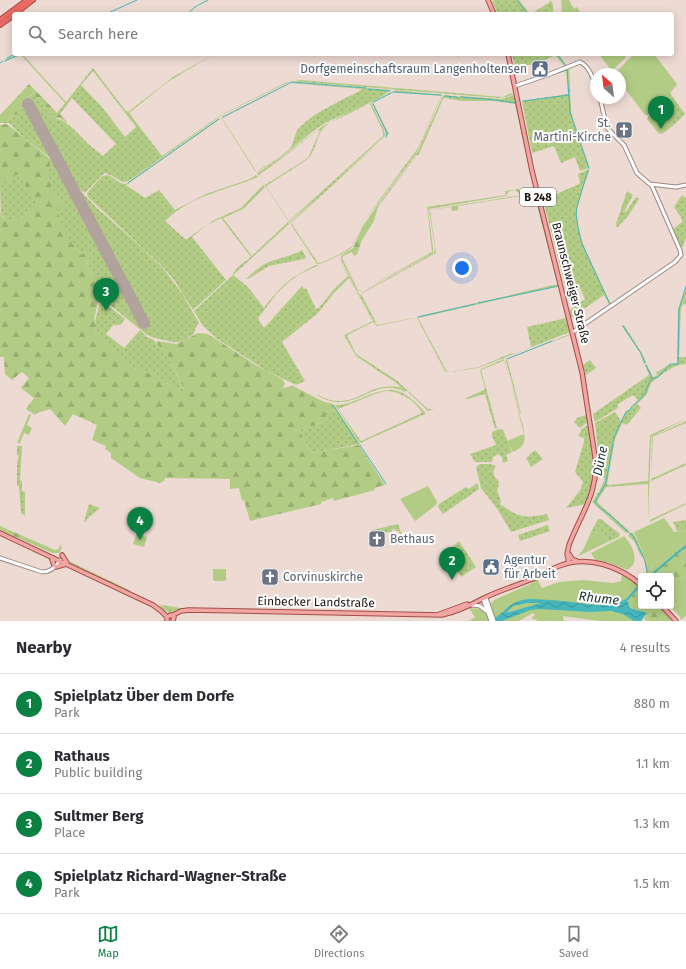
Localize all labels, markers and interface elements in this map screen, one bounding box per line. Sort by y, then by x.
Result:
search box [12,12,674,56]
icon: search [26,23,48,45]
text: Search here [58,25,138,43]
public building icon: Dorfgemeinschaftsraum Langenholtensen [530,59,550,79]
place label: Dorfgemeinschaftsraum Langenholtensen [300,62,527,76]
north arrow [590,68,626,104]
pin: 1 [648,96,674,129]
place label: St. Martini-Kirche [534,116,611,144]
church icon: St. Martini-Kirche [614,120,634,140]
road number: B 248 [520,188,556,206]
street label: Braunschweiger Straße [549,221,593,345]
your location [452,258,472,278]
pin: 3 [93,278,119,311]
water label: Düne [590,445,610,477]
pin: 4 [127,507,153,540]
church icon: Bethaus [367,529,387,549]
place label: Bethaus [390,532,435,546]
pin: 2 [439,547,465,580]
place label: Agentur für Arbeit [504,553,556,581]
public building icon: Agentur für Arbeit [481,557,501,577]
church icon: Corvinuskirche [260,567,280,587]
place label: Corvinuskirche [283,570,363,584]
map controls [638,573,674,609]
button: locate [638,573,674,609]
water label: Rhume [578,588,620,608]
street label: Einbecker Landstraße [257,594,375,610]
text: Nearby [16,637,71,658]
text: 4 results [620,640,670,655]
text: Spielplatz Über dem Dorfe [54,687,234,705]
text: 1 [26,696,32,711]
text: 880 m [634,696,670,711]
text: Park [54,705,80,720]
text: Rathaus [54,747,110,765]
text: 2 [26,756,32,771]
text: 1.1 km [636,756,670,771]
text: Public building [54,765,142,780]
text: Sultmer Berg [54,807,144,825]
text: 3 [26,816,32,831]
text: 1.3 km [633,816,670,831]
text: Place [54,825,85,840]
text: Spielplatz Richard-Wagner-Straße [54,867,287,885]
text: 4 [25,876,33,891]
text: 1.5 km [633,876,670,891]
text: Park [54,885,80,900]
tab: Map [97,923,119,960]
tab: Directions [314,923,364,960]
tab: Saved [559,923,589,960]

